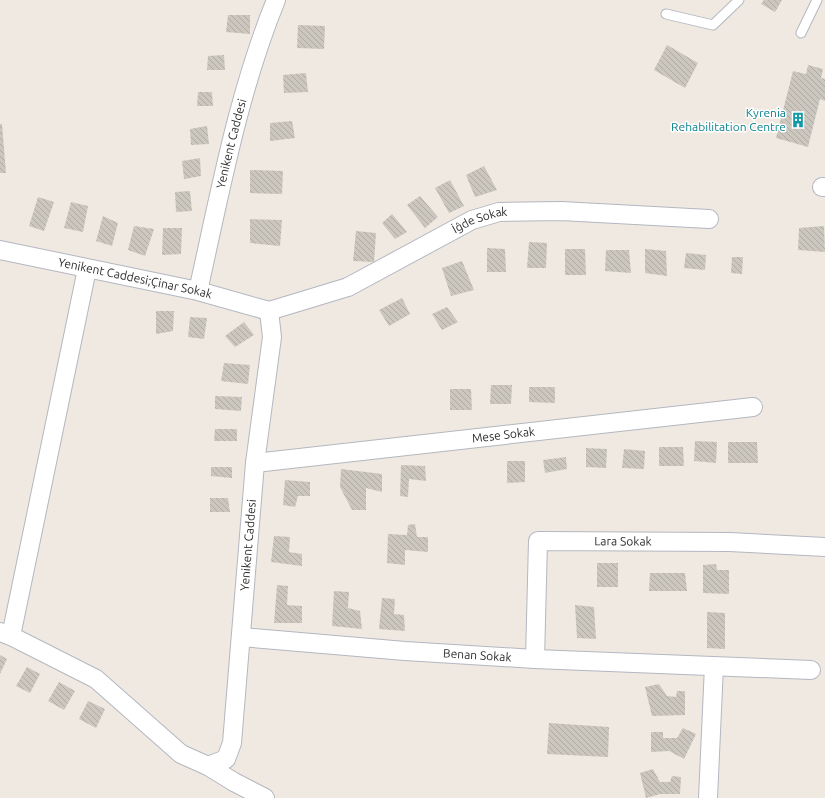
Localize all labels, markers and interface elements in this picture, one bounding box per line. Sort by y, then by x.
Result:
street label: Yenikent Caddesi [214,97,248,190]
place label: Kyrenia Rehabilitation Centre [671,106,786,133]
building icon: Kyrenia Rehabilitation Centre [789,111,807,129]
street label: İĝde Sokak [450,205,507,236]
street label: Yenikent Caddesi;Çinar Sokak [57,255,214,301]
street label: Mese Sokak [471,425,536,445]
street label: Yenikent Caddesi [238,499,258,591]
street label: Lara Sokak [594,534,652,548]
street label: Benan Sokak [443,646,512,664]

